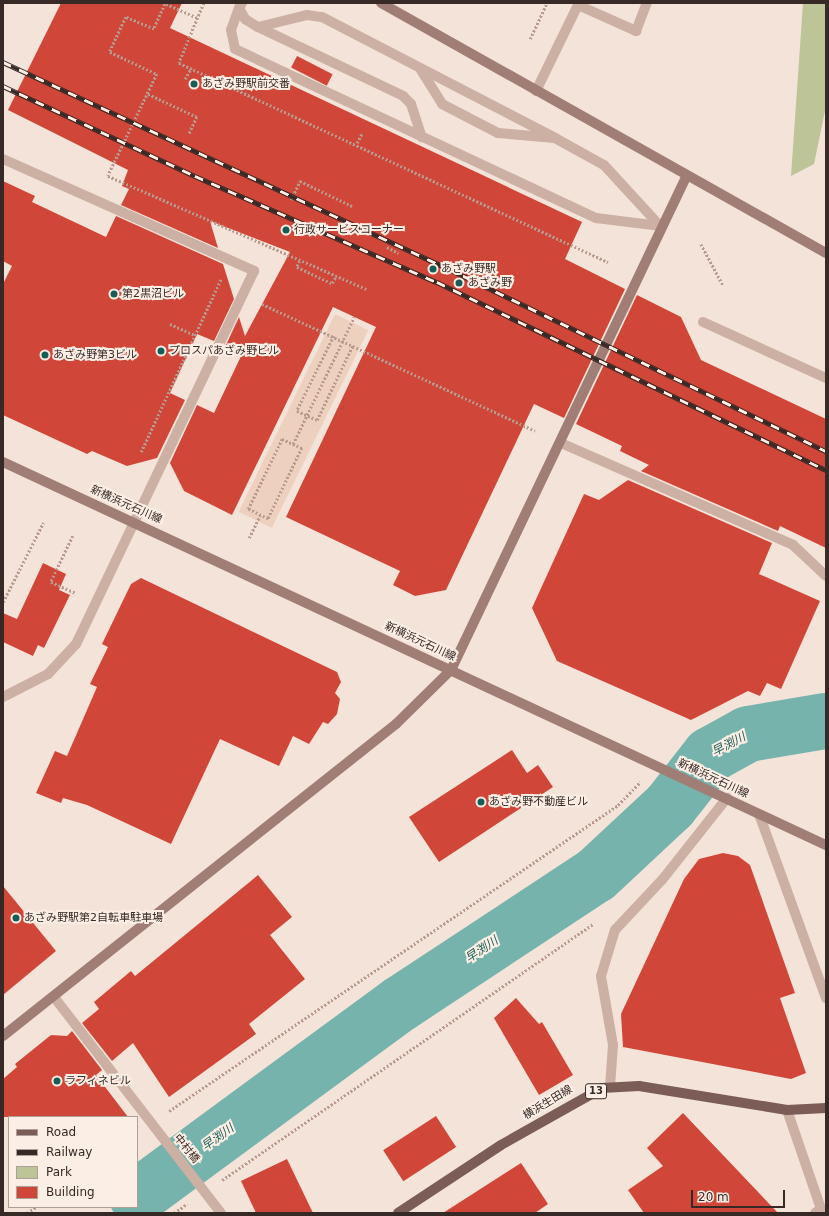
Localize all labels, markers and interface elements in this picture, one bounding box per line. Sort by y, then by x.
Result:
place label: あざみ野駅前交番 [202,77,290,91]
marker: あざみ野駅前交番 [189,79,199,89]
place label: 行政サービスコーナー [294,223,404,237]
marker: 行政サービスコーナー [281,225,291,235]
place label: あざみ野駅 [441,262,496,276]
marker: あざみ野駅 [428,264,438,274]
place label: あざみ野 [468,276,512,290]
marker: あざみ野 [453,277,465,289]
place label: 第2黒沼ビル [122,287,184,301]
marker: 第2黒沼ビル [109,289,119,299]
place label: プロスパあざみ野ビル [169,344,279,358]
marker: プロスパあざみ野ビル [156,346,166,356]
place label: あざみ野第3ビル [53,348,137,362]
marker: あざみ野第3ビル [40,350,50,360]
street label: 新横浜元石川線 [88,483,164,527]
street label: 新横浜元石川線 [382,620,458,664]
water label: 早渕川 [710,730,748,760]
street label: 新横浜元石川線 [675,757,751,801]
place label: あざみ野不動産ビル [489,795,588,809]
marker: あざみ野不動産ビル [476,797,486,807]
place label: あざみ野駅第2自転車駐車場 [24,911,163,925]
marker: あざみ野駅第2自転車駐車場 [11,913,21,923]
water label: 早渕川 [463,934,501,966]
place label: ラフィネビル [65,1074,131,1088]
marker: ラフィネビル [52,1076,62,1086]
street label: 横浜生田線 [521,1083,575,1123]
road number: 13 [585,1083,607,1099]
legend [8,1116,138,1208]
water label: 早渕川 [199,1122,237,1154]
text: Road [46,1125,76,1139]
street label: 中村橋 [170,1132,202,1166]
text: Railway [46,1145,92,1159]
text: Park [46,1165,72,1179]
scale bar [693,1182,787,1208]
text: Building [46,1185,95,1199]
text: 20 m [698,1190,729,1204]

